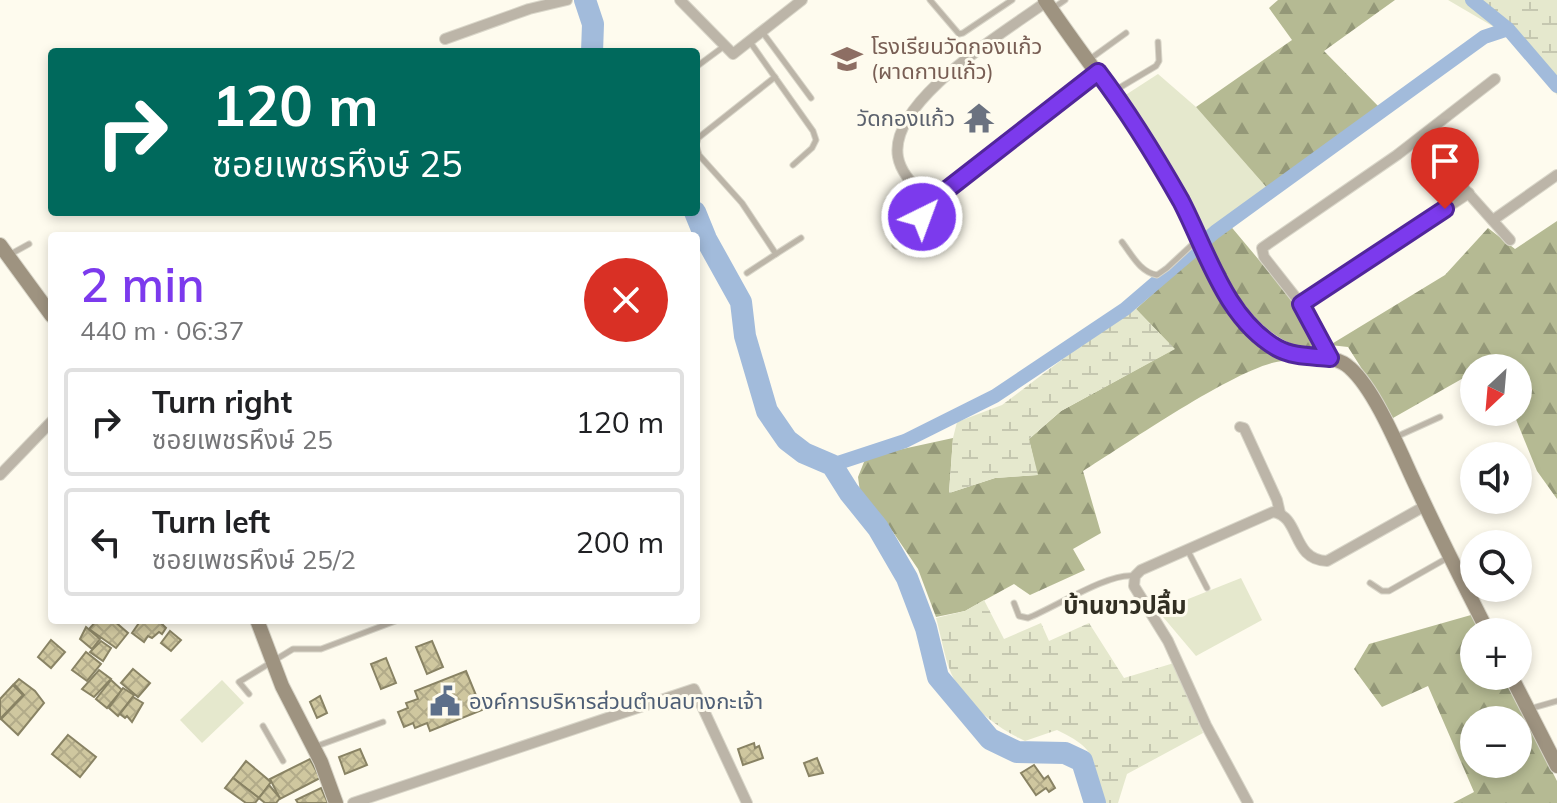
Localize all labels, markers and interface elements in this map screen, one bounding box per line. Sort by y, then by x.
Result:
place label: โรงเรียนวัดกองแก้ว (ผาดกาบแก้ว) [871,32,1042,85]
school or university icon: โรงเรียนวัดกองแก้ว (ผาดกาบแก้ว) [830,42,864,76]
text: 120 m [212,70,379,140]
icon: right [80,80,184,184]
temple icon: วัดกองแก้ว [962,101,996,135]
place label: วัดกองแก้ว [856,104,955,132]
pin [1411,127,1479,209]
icon: arrive [1423,139,1467,183]
text: ซอยเพชรหึงษ์ 25 [212,141,463,186]
position arrow [880,175,964,259]
text: 2 min [80,254,205,314]
button: close [584,258,668,342]
text: 440 m · 06:37 [80,314,244,347]
north arrow [1460,354,1532,426]
map controls [1460,354,1532,778]
text: Turn right [152,383,292,421]
icon: right [84,400,128,444]
text: 120 m [576,403,664,441]
text: ซอยเพชรหึงษ์ 25 [152,423,333,456]
button: sound [1460,442,1532,514]
text: Turn left [152,503,270,541]
icon: left [84,520,128,564]
text: 200 m [576,523,664,561]
button: search [1460,530,1532,602]
text: ซอยเพชรหึงษ์ 25/2 [152,543,356,576]
district label: บ้านขาวปลื้ม [1063,589,1187,620]
button: + [1460,618,1532,690]
public building icon: องค์การบริหารส่วนตำบลบางกะเจ้า [428,684,462,718]
place label: องค์การบริหารส่วนตำบลบางกะเจ้า [469,687,763,715]
button: − [1460,706,1532,778]

